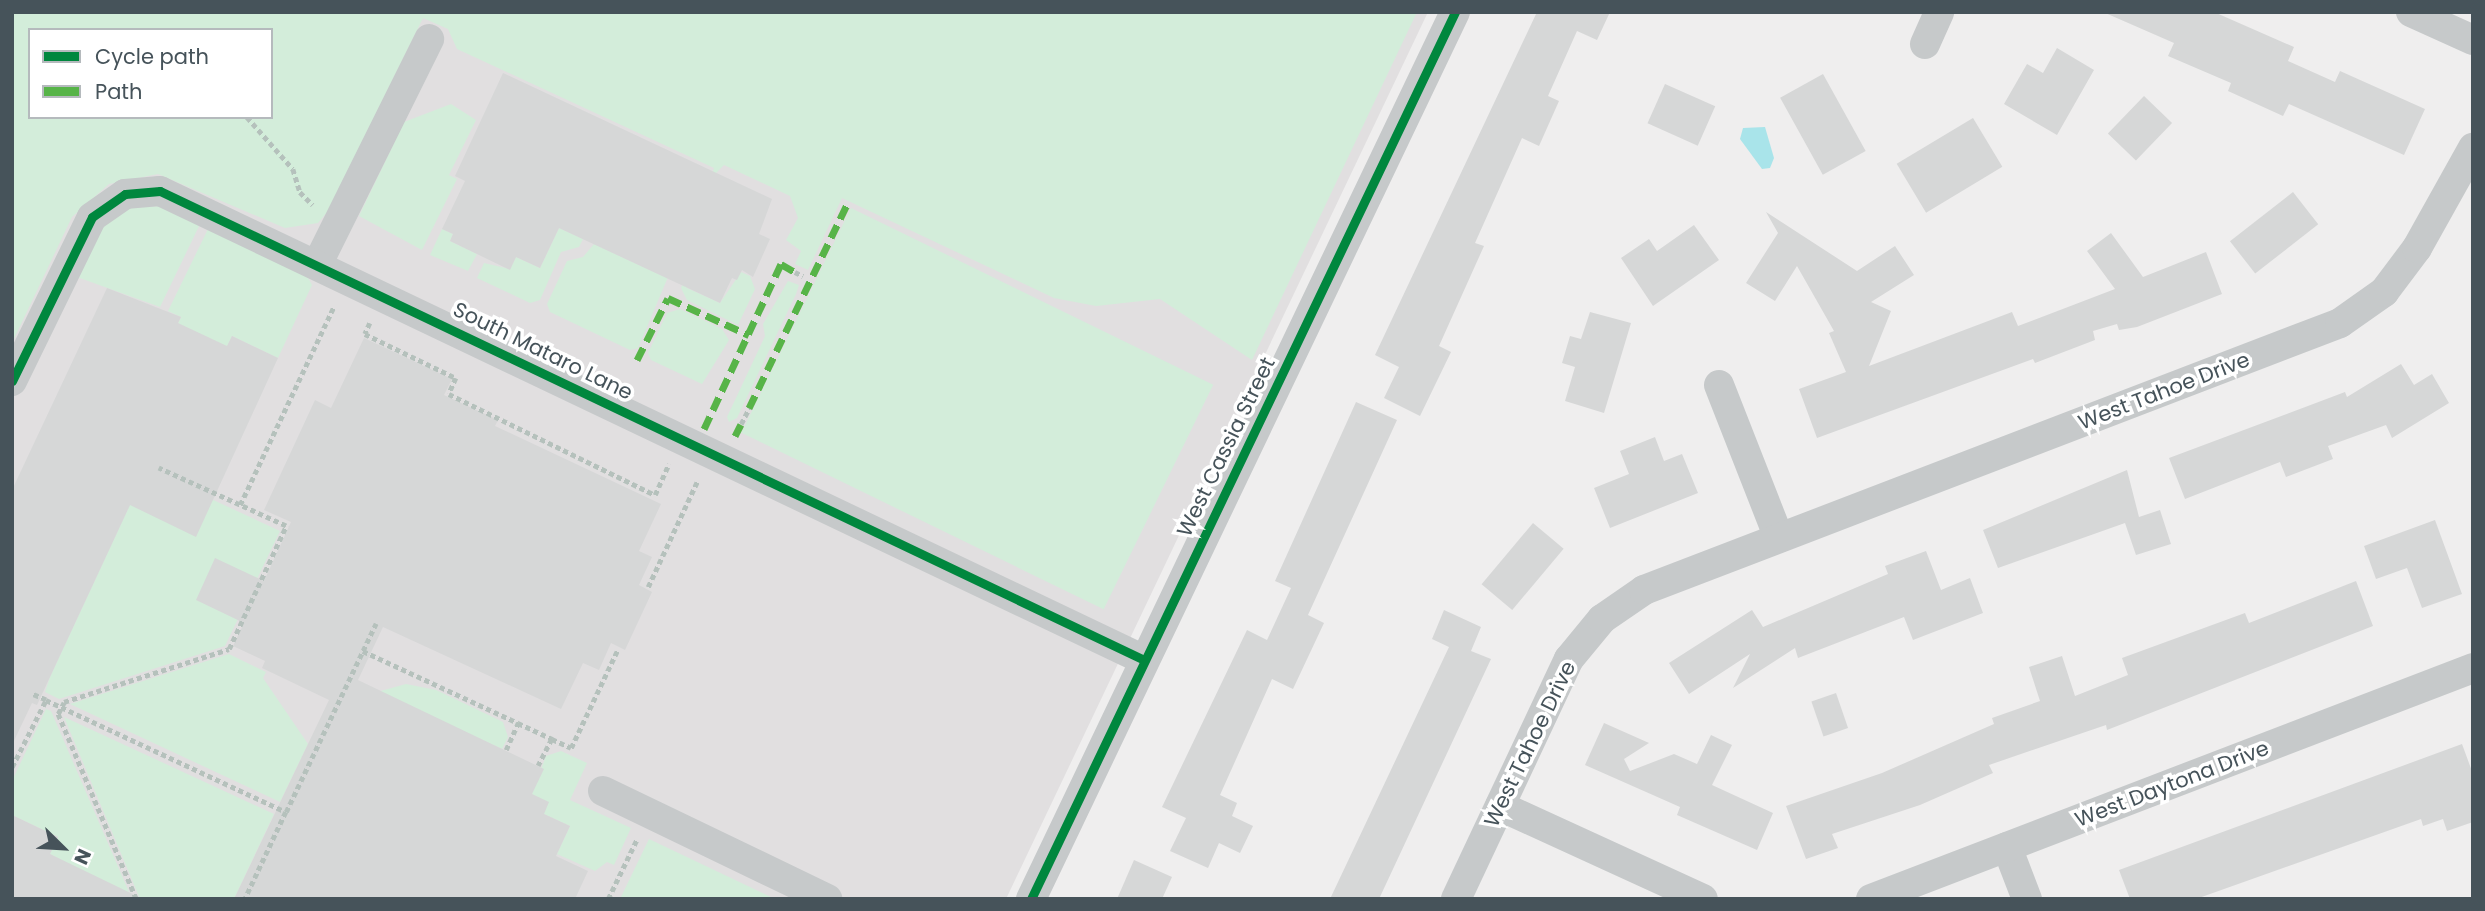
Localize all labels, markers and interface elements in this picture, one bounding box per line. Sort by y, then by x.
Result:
legend [28,28,273,119]
text: Cycle path [95,42,209,71]
text: Path [95,77,142,106]
street label: South Mataro Lane [449,297,637,405]
street label: West Tahoe Drive [2075,347,2253,435]
street label: West Cassia Street [1172,353,1280,541]
street label: West Tahoe Drive [1479,657,1581,831]
street label: West Daytona Drive [2072,735,2272,833]
north arrow [28,813,98,883]
text: N [67,845,98,869]

